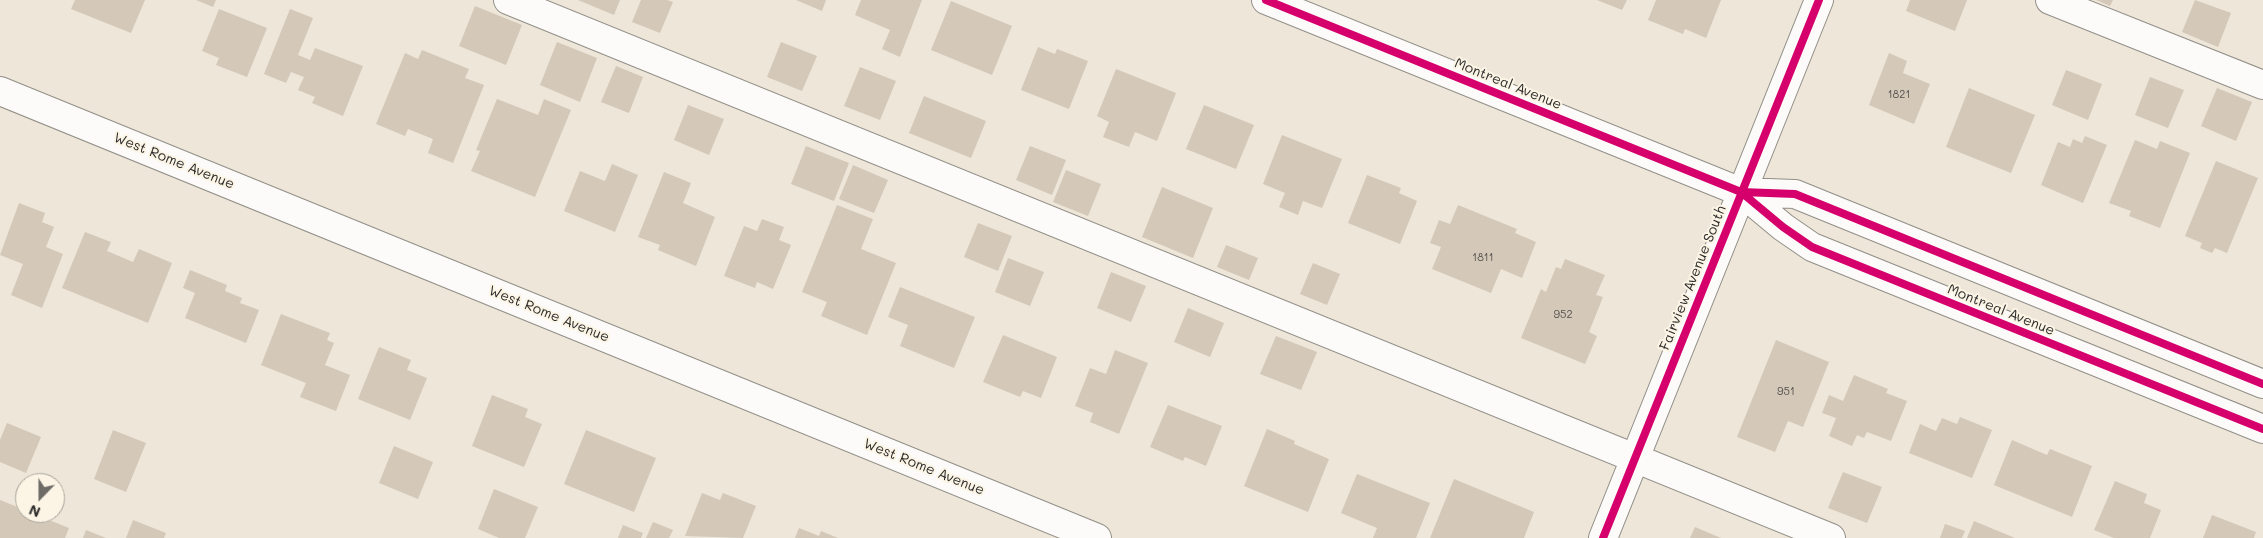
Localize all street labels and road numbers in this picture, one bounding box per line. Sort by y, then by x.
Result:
street label: Montreal Avenue [1452,55,1564,113]
street label: West Rome Avenue [111,129,237,193]
street label: Fairview Avenue South [1656,203,1730,353]
street label: Montreal Avenue [1945,281,2057,339]
street label: West Rome Avenue [486,282,612,346]
street label: West Rome Avenue [861,435,987,499]

